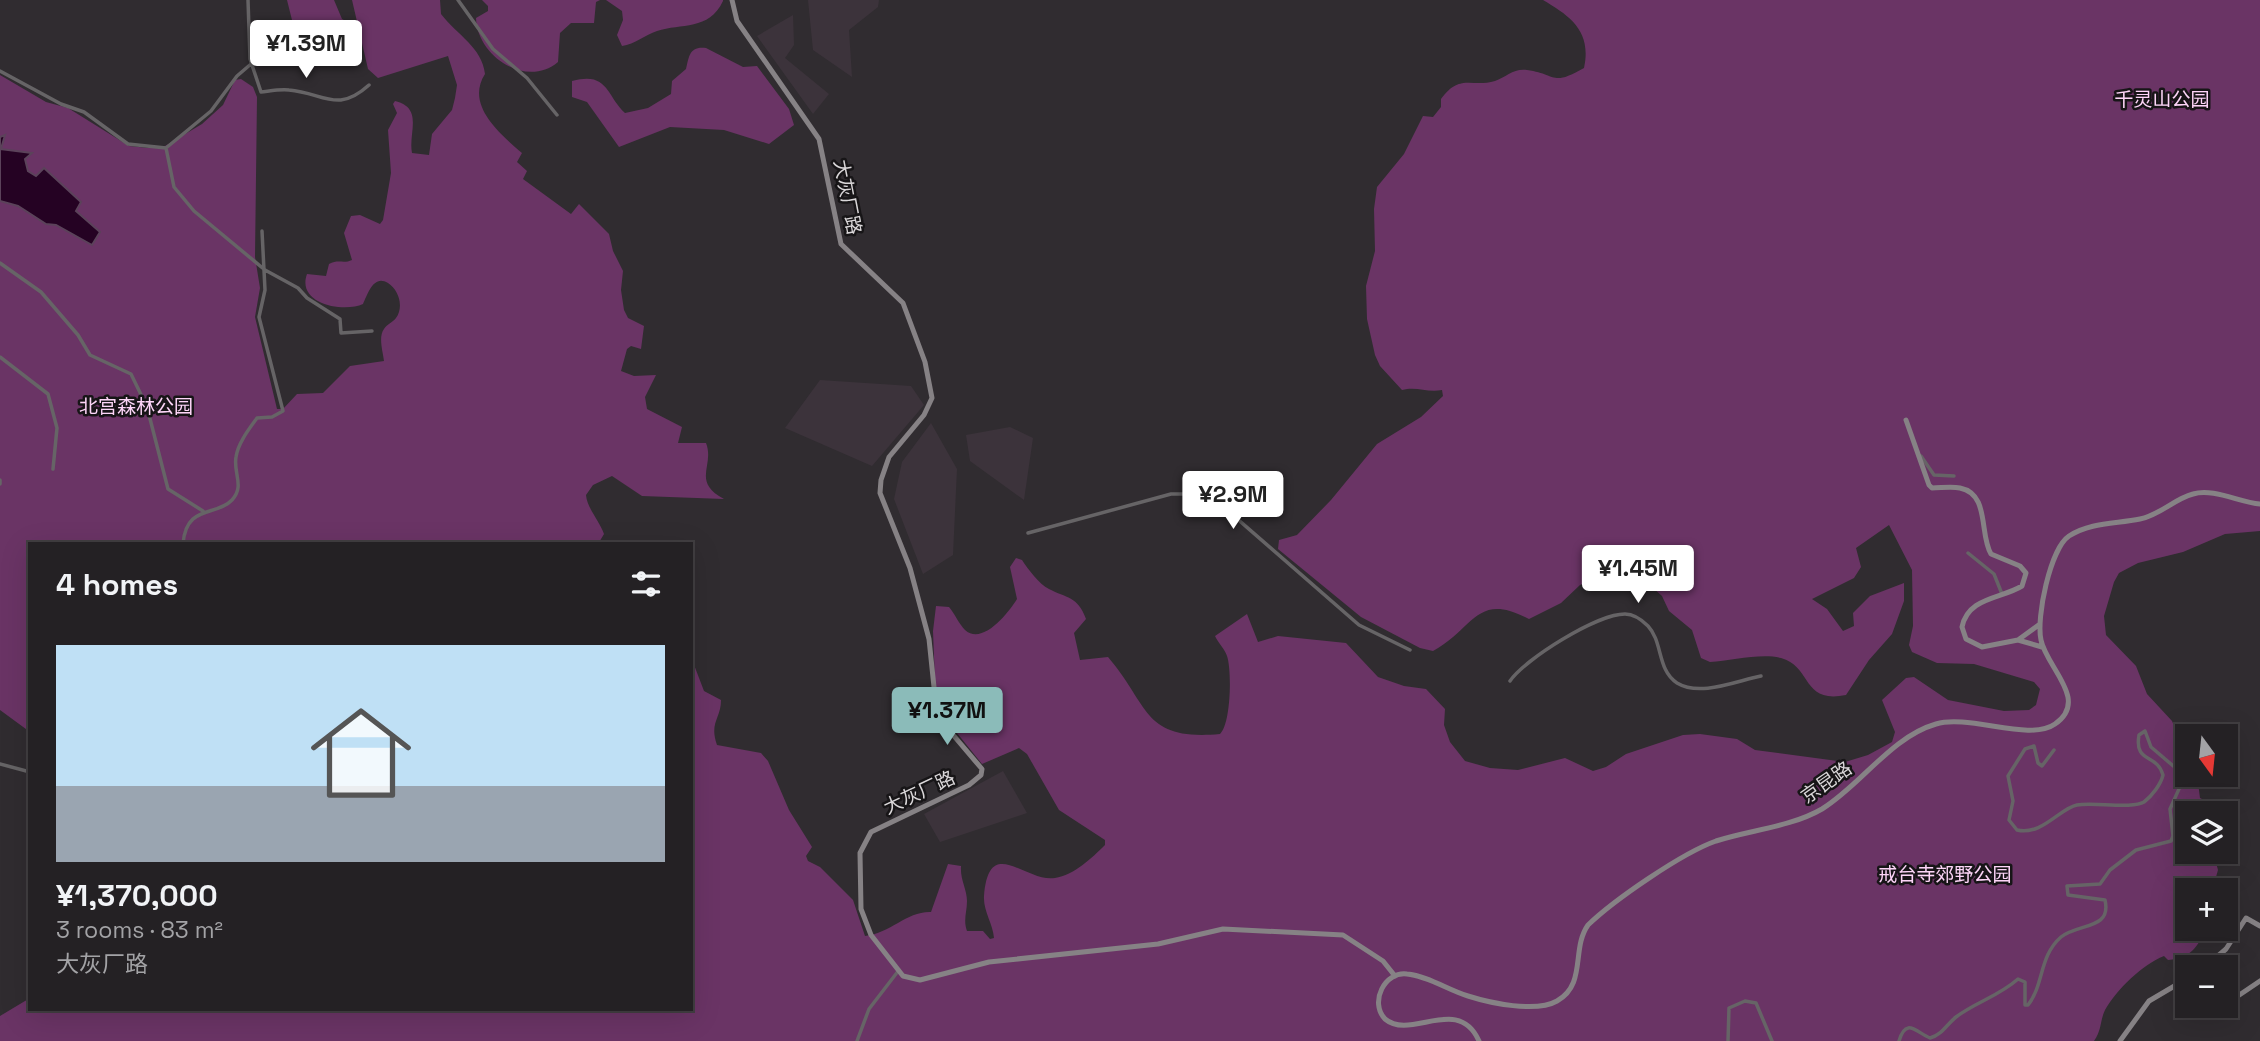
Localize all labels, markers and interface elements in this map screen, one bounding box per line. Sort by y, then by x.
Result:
pin: ¥1.39M [249,20,363,80]
text: ¥1.39M [266,28,346,58]
park label: 千灵山公园 [2114,87,2210,112]
street label: 大灰厂路 [828,157,867,237]
park label: 北宫森林公园 [79,394,193,419]
pin: ¥2.9M [1184,472,1282,531]
text: ¥2.9M [1198,479,1268,509]
pin: ¥1.45M [1581,546,1695,605]
text: ¥1.45M [1598,553,1678,583]
text: 4 homes [56,565,178,604]
icon: filters [627,565,665,603]
pin: ¥1.37M [890,688,1004,747]
icon: home [298,690,424,816]
text: ¥1.37M [908,695,986,725]
north arrow [2175,724,2238,788]
map controls [2175,724,2238,1018]
street label: 京昆路 [1796,756,1857,809]
street label: 大灰厂路 [879,765,959,820]
button: layers [2175,801,2238,864]
park label: 戒台寺郊野公园 [1878,862,2012,887]
text: ¥1,370,000 [56,876,218,915]
button: + [2175,878,2238,941]
text: 3 rooms · 83 m² [56,915,223,945]
text: 大灰厂路 [56,949,148,979]
button: − [2175,955,2238,1018]

